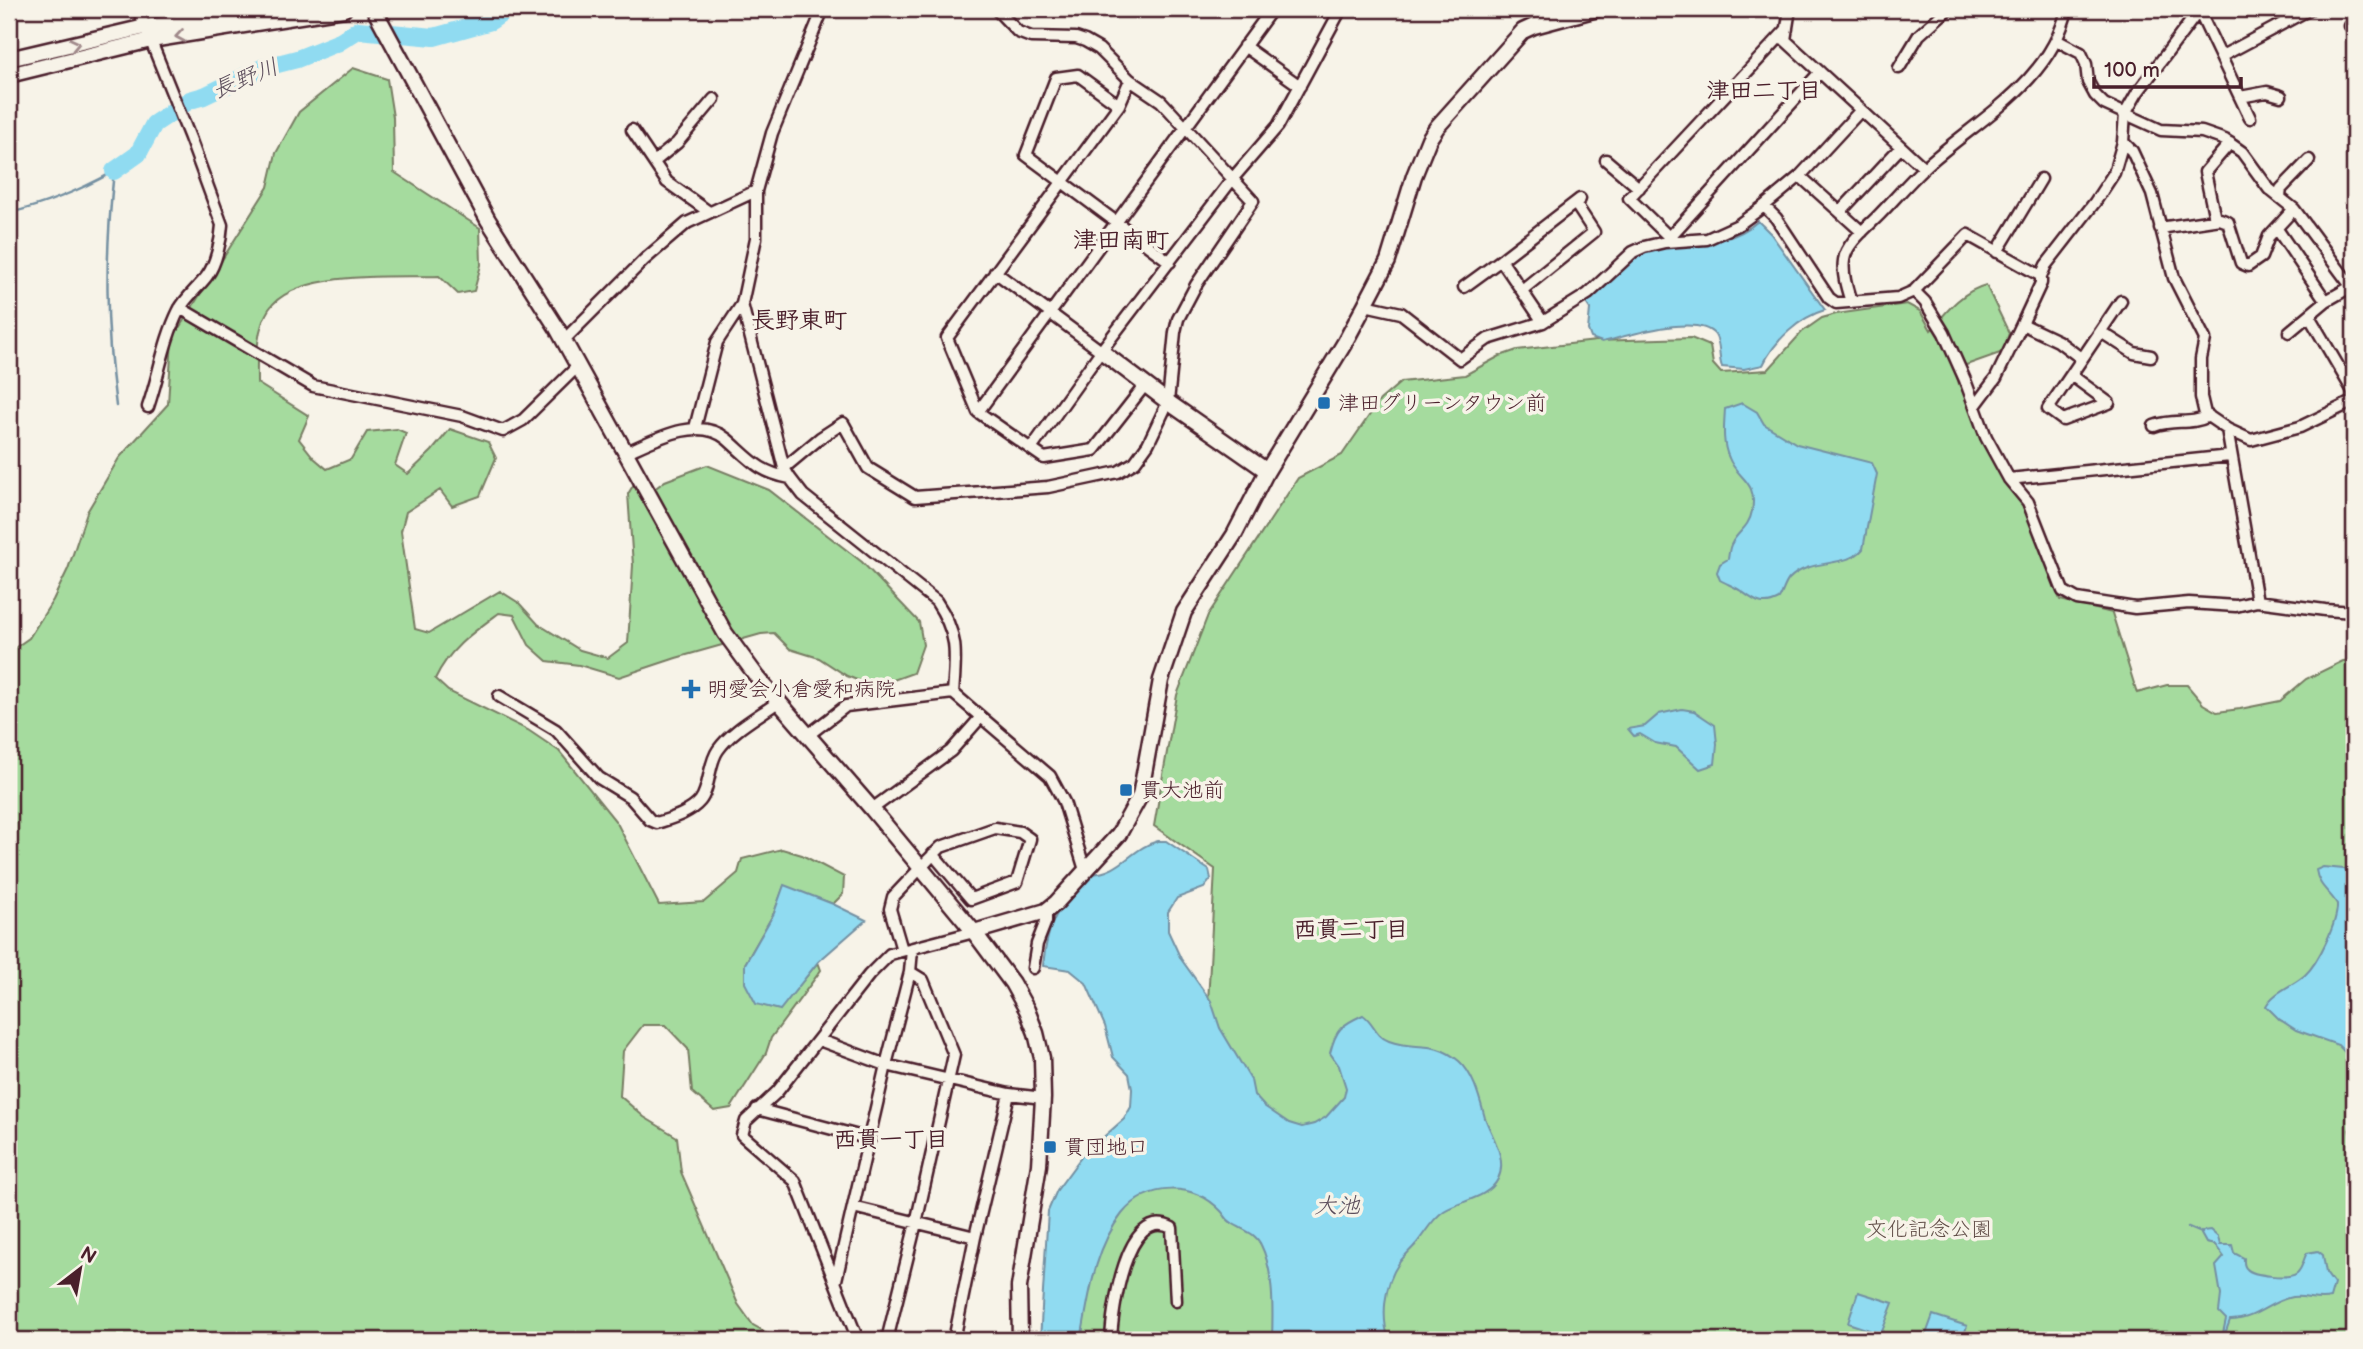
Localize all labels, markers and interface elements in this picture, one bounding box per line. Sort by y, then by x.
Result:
one-way arrow [174,28,185,43]
one-way arrow [69,38,81,52]
scale bar [2094,46,2240,90]
water label: 長野川 [208,53,283,105]
text: 100 m [2104,58,2160,83]
district label: 津田二丁目 [1707,77,1822,105]
district label: 津田南町 [1073,226,1169,255]
district label: 長野東町 [751,306,847,335]
place label: 津田グリーンタウン前 [1338,391,1546,416]
marker: 津田グリーンタウン前 [1316,395,1332,411]
place label: 明愛会小倉愛和病院 [707,677,896,702]
marker: 明愛会小倉愛和病院 [681,679,701,699]
place label: 貫大池前 [1140,778,1224,803]
marker: 貫大池前 [1118,782,1134,798]
district label: 西貫二丁目 [1294,916,1409,944]
district label: 西貫一丁目 [834,1126,949,1154]
place label: 貫団地口 [1064,1135,1148,1160]
marker: 貫団地口 [1042,1139,1058,1155]
water label: 大池 [1314,1192,1361,1220]
park label: 文化記念公園 [1866,1217,1992,1242]
north arrow [46,1234,116,1304]
text: N [76,1242,100,1269]

